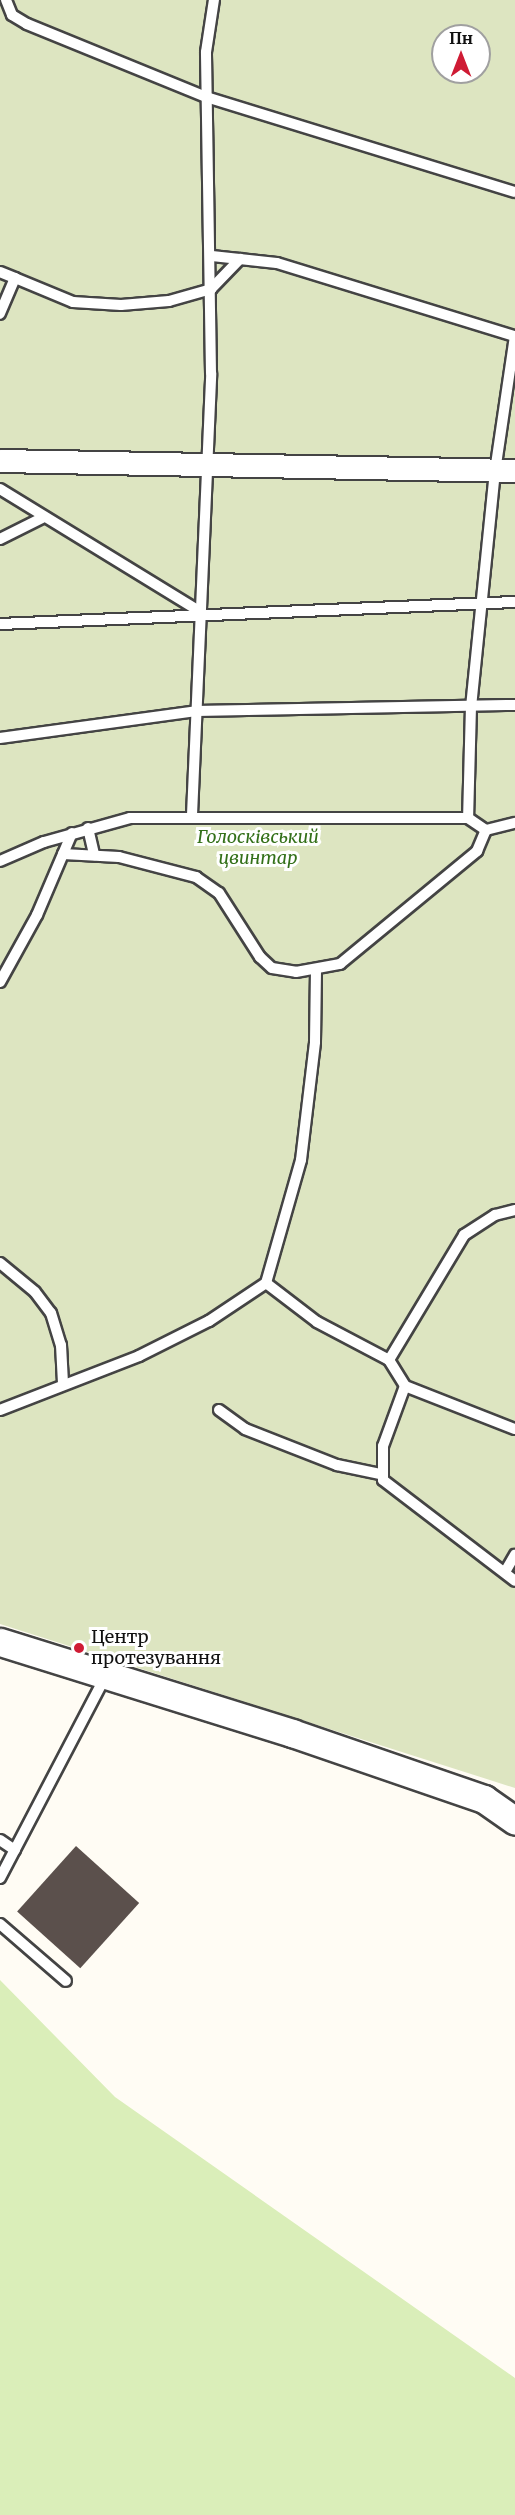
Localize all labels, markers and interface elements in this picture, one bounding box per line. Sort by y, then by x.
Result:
north arrow [431,24,491,84]
text: Пн [449,28,473,48]
park label: Голосківський цвинтар [197,827,319,870]
place label: Центр протезування [91,1627,221,1670]
marker: Центр протезування [72,1641,86,1655]

